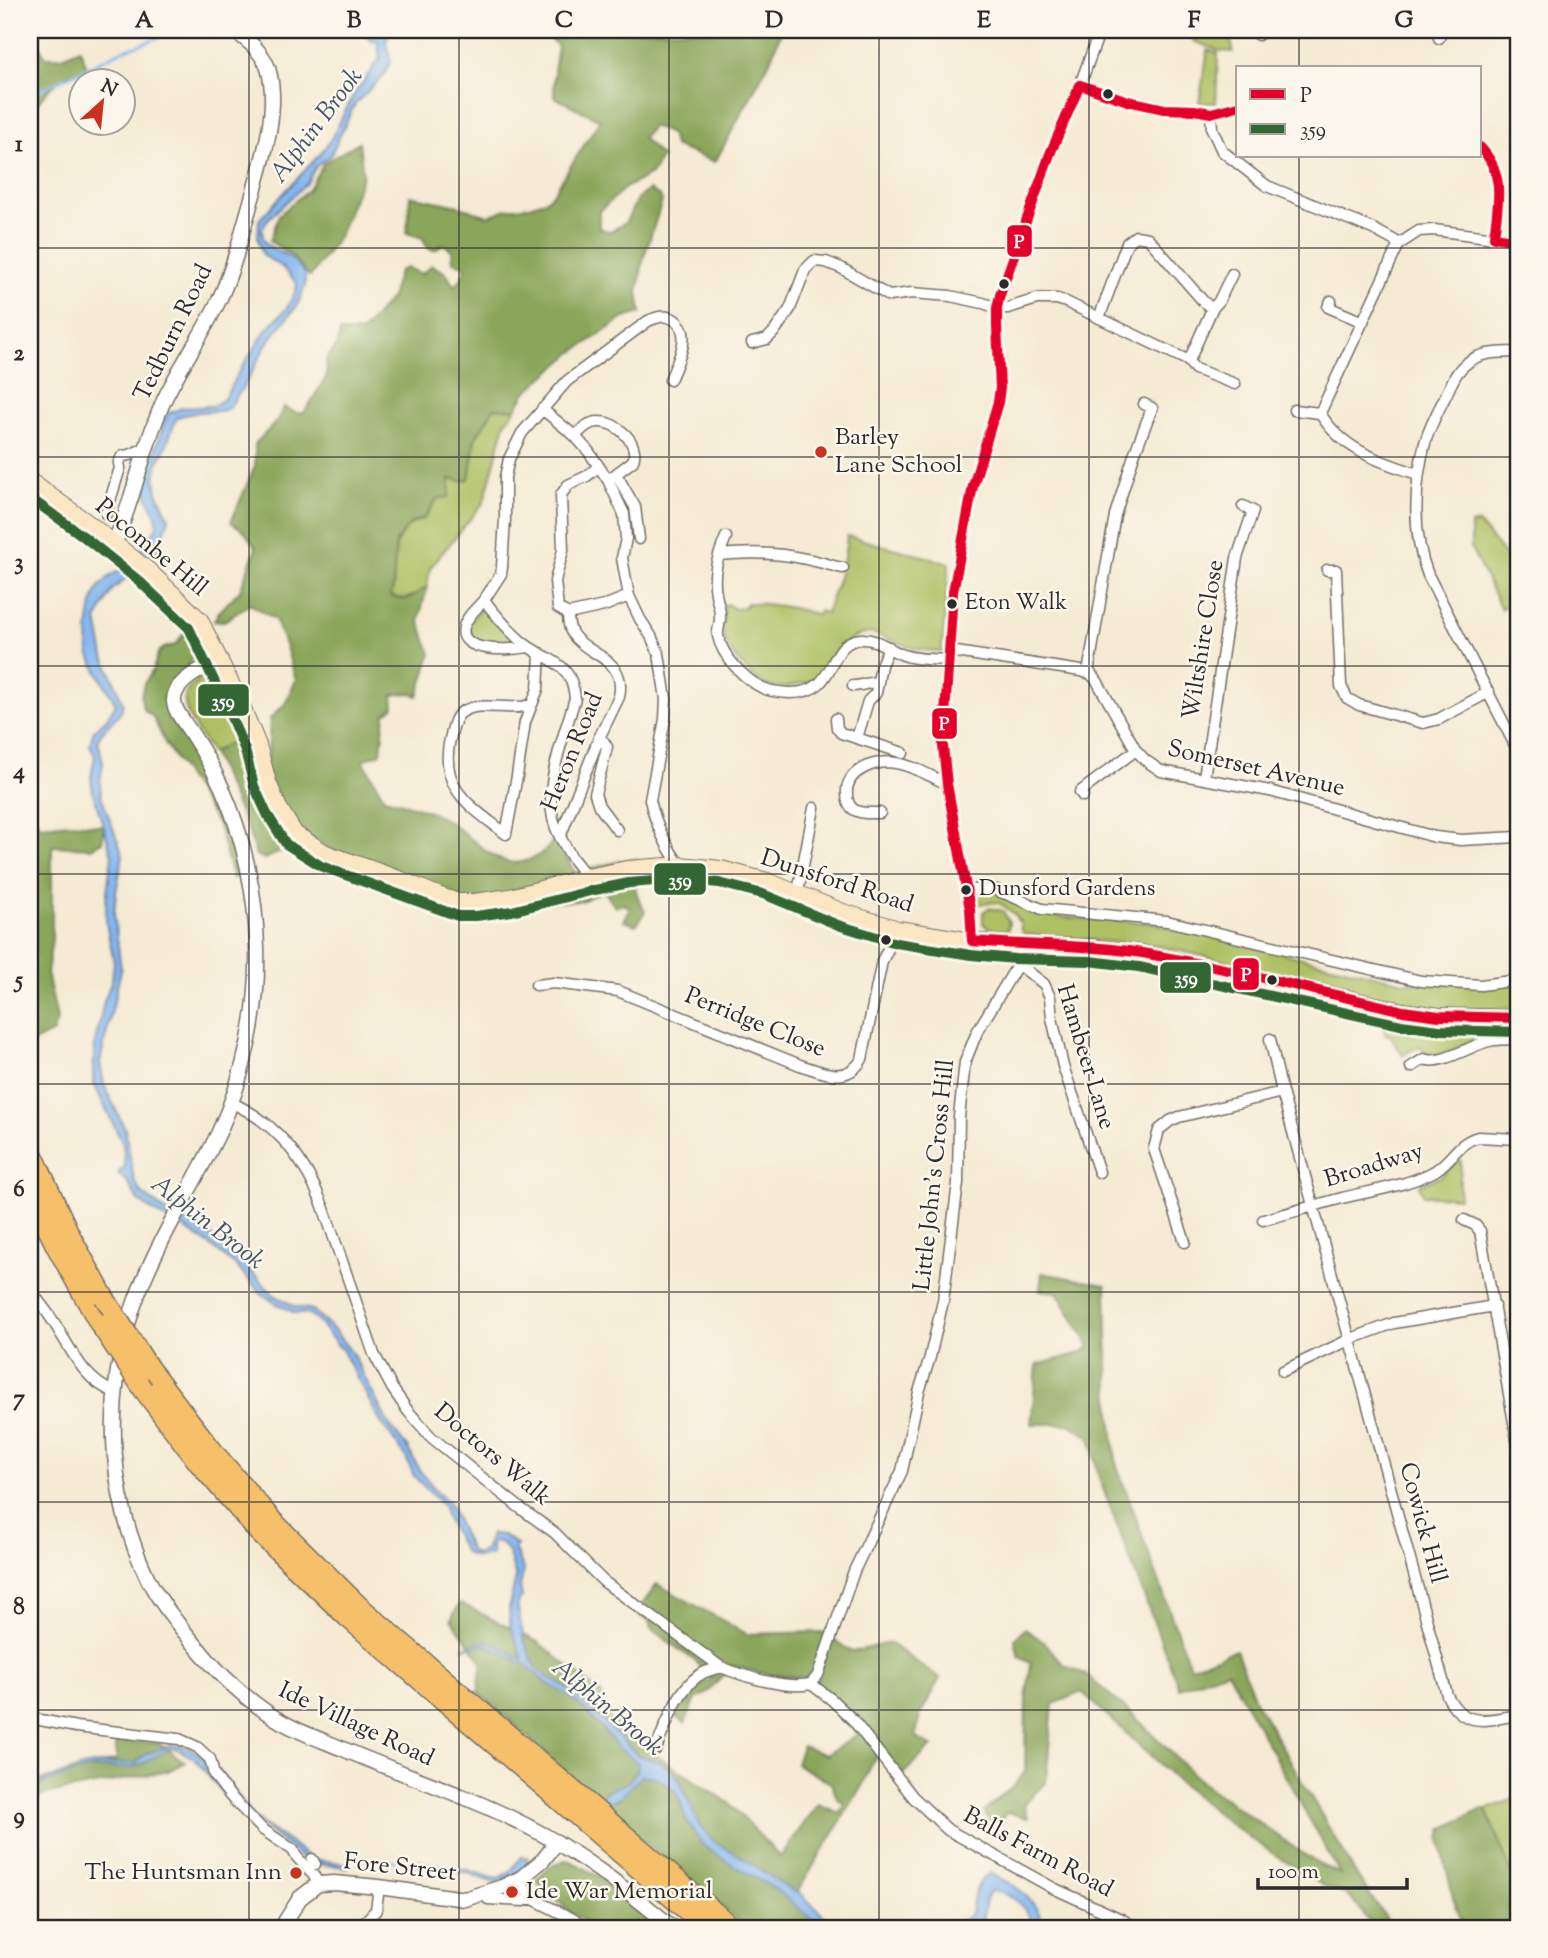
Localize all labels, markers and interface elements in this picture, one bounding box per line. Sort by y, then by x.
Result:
text: A [135,5,154,38]
text: B [347,5,362,38]
text: C [555,5,573,38]
text: D [765,5,783,38]
text: E [977,5,991,38]
text: F [1188,5,1201,38]
text: G [1395,5,1414,38]
water label: Alphin Brook [261,60,373,191]
north arrow [66,66,136,136]
legend [1236,66,1482,158]
text: N [96,74,121,105]
text: P [1300,82,1312,112]
unlabelled marker [1101,87,1115,101]
text: 359 [1300,116,1326,146]
text: 1 [15,129,23,162]
line badge: P [1006,224,1033,258]
text: P [1014,230,1025,257]
street label: Tedburn Road [126,258,222,407]
unlabelled marker [997,277,1011,291]
text: 2 [14,338,25,371]
place label: Barley Lane School [835,421,963,483]
marker: Barley Lane School [813,444,829,460]
street label: Pocombe Hill [87,491,215,606]
text: 3 [14,547,24,580]
street label: Wiltshire Close [1175,557,1233,723]
place label: Eton Walk [965,588,1067,620]
marker: Eton Walk [945,597,959,611]
line badge: 359 [197,683,250,717]
street label: Heron Road [534,687,612,817]
text: 359 [211,689,235,716]
line badge: P [931,707,958,740]
text: P [939,712,950,739]
street label: Somerset Avenue [1164,732,1348,806]
text: 4 [12,756,25,789]
street label: Dunsford Road [756,841,918,923]
line badge: 359 [653,862,707,896]
text: 359 [668,868,692,895]
place label: Dunsford Gardens [979,874,1156,906]
marker: Dunsford Gardens [959,883,973,897]
unlabelled marker [879,933,893,947]
line badge: P [1232,957,1260,991]
line badge: 359 [1159,961,1212,994]
text: P [1241,963,1252,990]
text: 5 [13,965,23,998]
text: 359 [1174,966,1198,993]
unlabelled marker [1265,973,1279,987]
street label: Perridge Close [679,979,831,1067]
street label: Hambeer Lane [1047,980,1123,1134]
street label: Little John's Cross Hill [906,1057,964,1292]
street label: Broadway [1320,1135,1428,1197]
water label: Alphin Brook [142,1167,272,1280]
text: 6 [13,1174,25,1207]
text: 7 [13,1383,25,1416]
street label: Doctors Walk [426,1396,558,1514]
street label: Cowick Hill [1390,1459,1455,1588]
text: 8 [13,1592,25,1625]
water label: Alphin Brook [543,1650,671,1766]
street label: Ide Village Road [273,1674,440,1776]
street label: Balls Farm Road [957,1799,1120,1907]
text: 9 [13,1801,25,1834]
street label: Fore Street [342,1845,458,1891]
scale bar [1258,1846,1406,1890]
place label: The Huntsman Inn [84,1856,282,1890]
text: 100 m [1268,1858,1319,1888]
marker: The Huntsman Inn [288,1865,304,1881]
place label: Ide War Memorial [526,1875,713,1909]
marker: Ide War Memorial [504,1884,520,1900]

